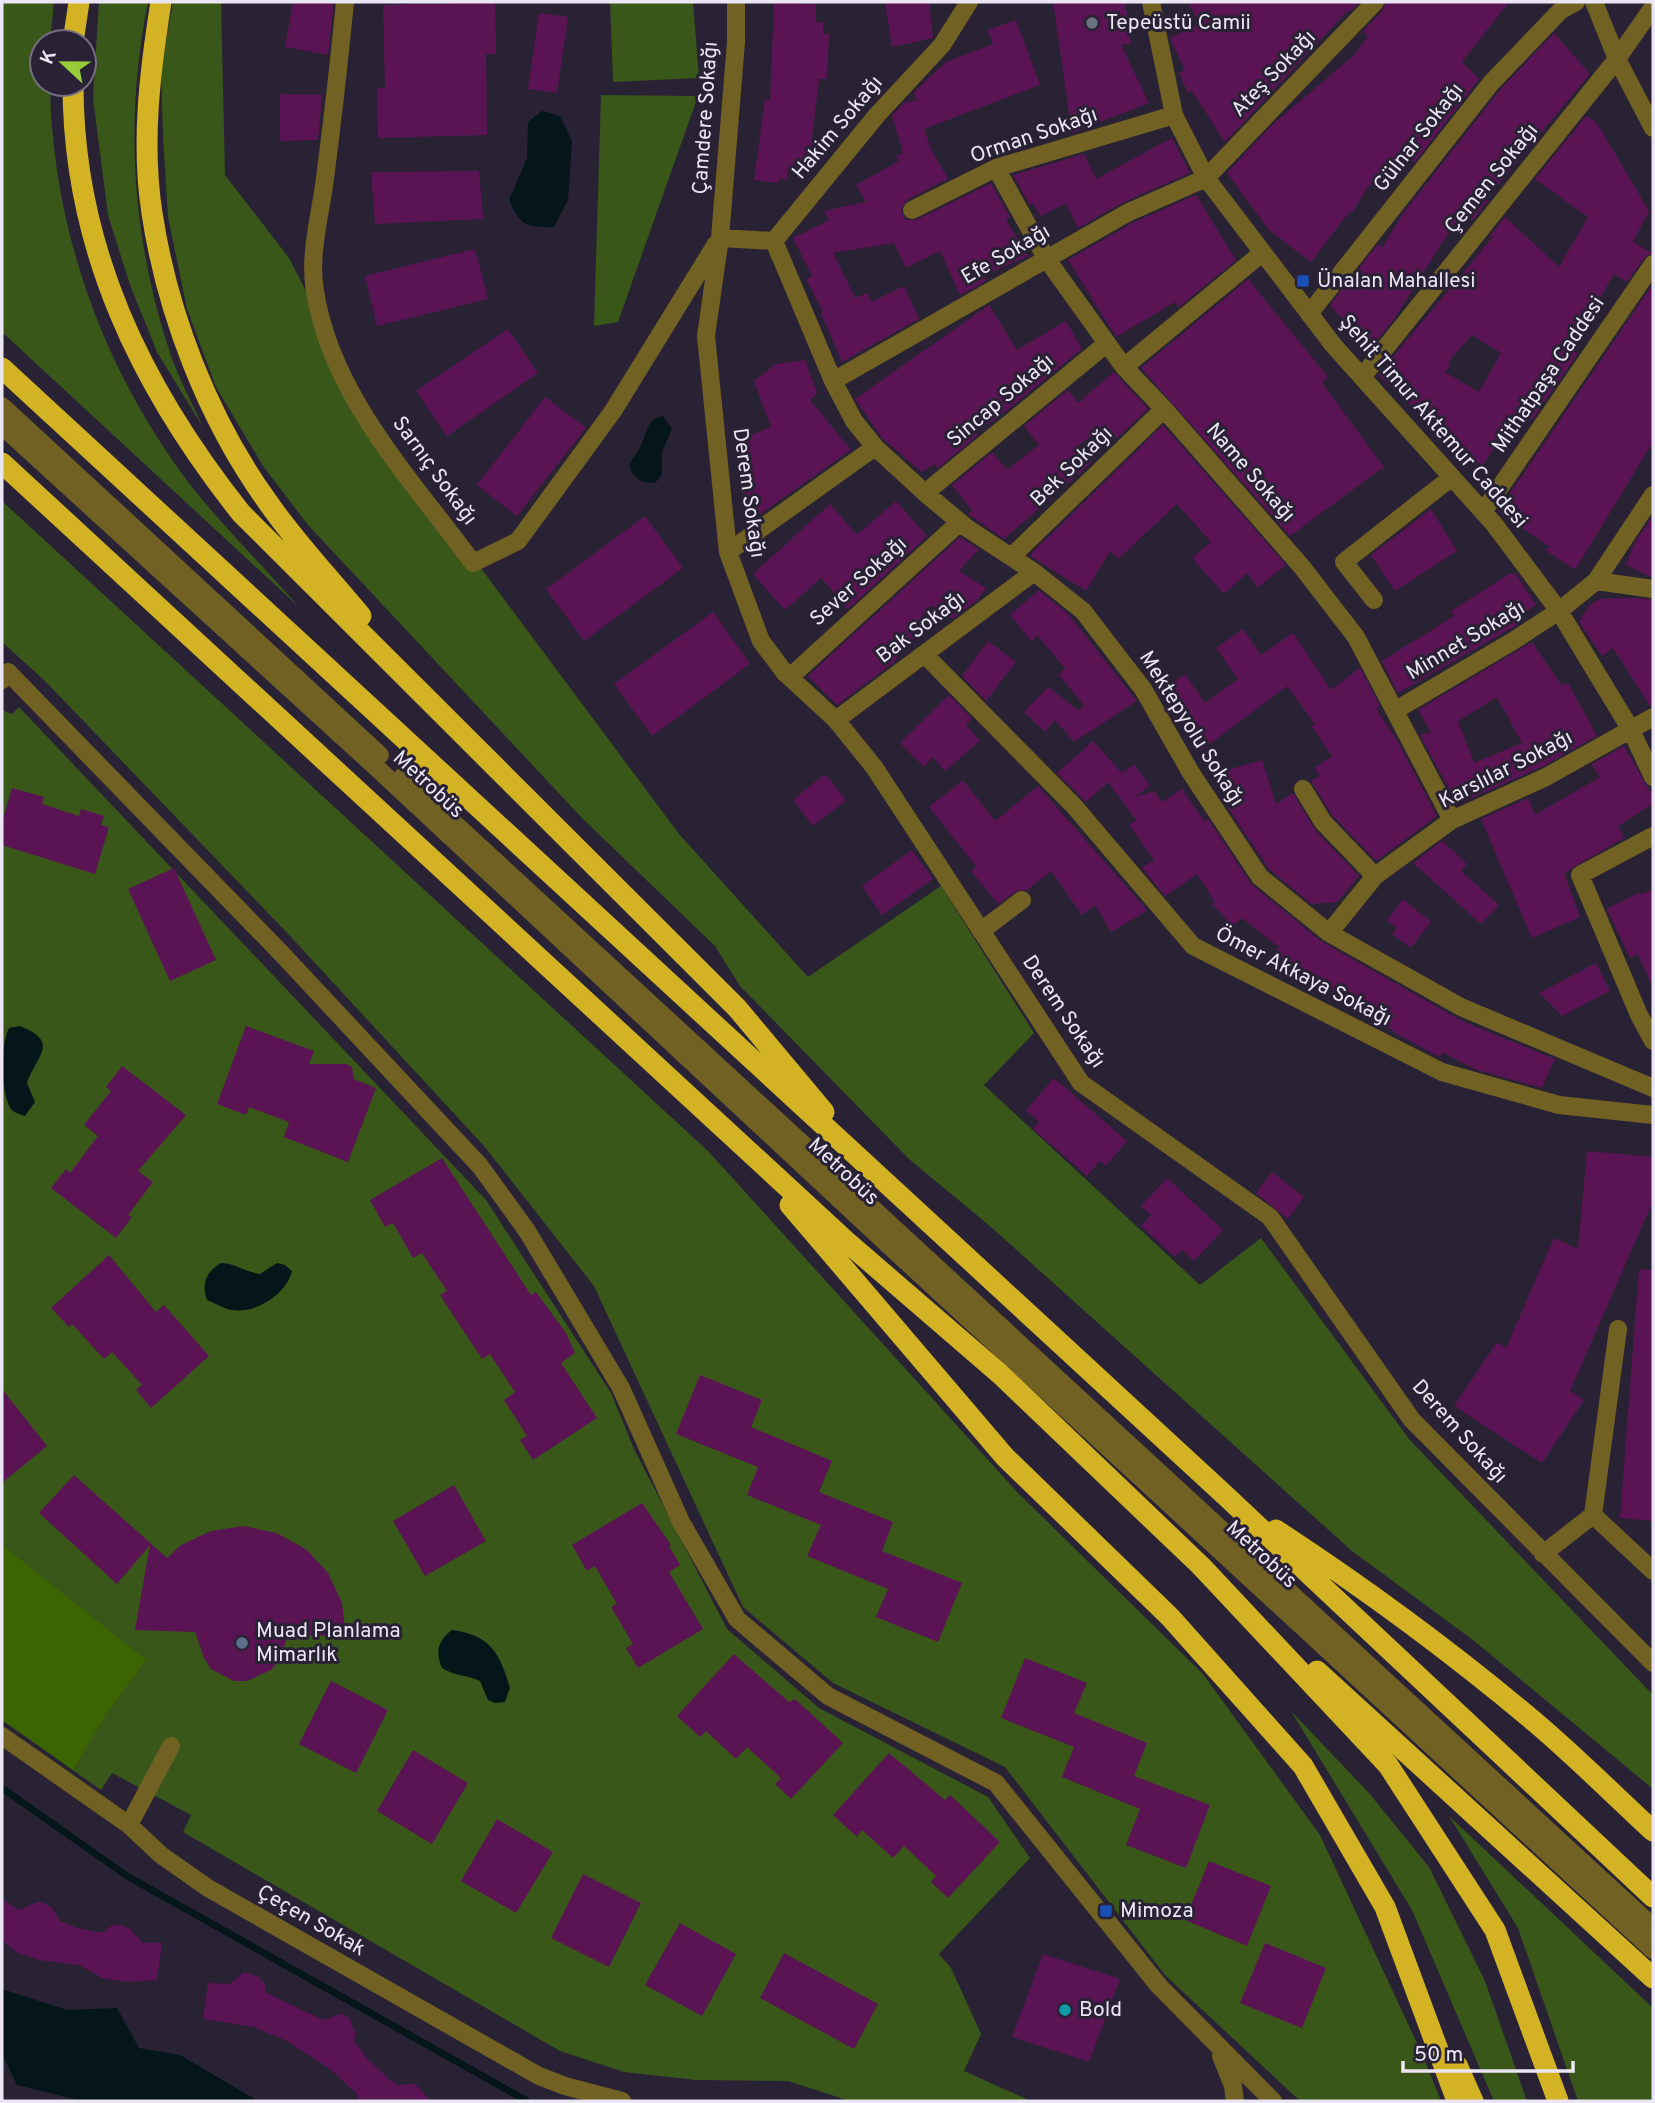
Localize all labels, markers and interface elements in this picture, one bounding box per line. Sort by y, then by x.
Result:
place label: Tepeüstü Camii [1106,10,1251,37]
marker: Tepeüstü Camii [1084,15,1100,31]
street label: Ateş Sokağı [1226,25,1322,123]
north arrow [28,28,98,98]
street label: Çamdere Sokağı [687,41,725,195]
text: K [35,47,63,68]
street label: Hakim Sokağı [787,70,889,186]
street label: Gülnar Sokağı [1368,78,1470,198]
street label: Orman Sokağı [967,102,1101,170]
street label: Çemen Sokağı [1439,118,1545,240]
street label: Efe Sokağı [957,219,1055,291]
place label: Ünalan Mahallesi [1317,268,1476,295]
marker: Ünalan Mahallesi [1295,273,1311,289]
street label: Mithatpaşa Caddesi [1487,292,1611,458]
street label: Şehit Timur Aktemur Caddesi [1333,310,1533,534]
street label: Sincap Sokağı [942,348,1060,454]
street label: Sarnıç Sokağı [385,411,483,531]
street label: Name Sokağı [1199,418,1301,528]
street label: Bek Sokağı [1025,421,1119,513]
street label: Derem Sokağı [726,426,770,560]
street label: Sever Sokağı [805,531,913,633]
street label: Bak Sokağı [871,586,971,670]
street label: Minnet Sokağı [1402,595,1530,687]
street label: Mektepyolu Sokağı [1132,646,1250,812]
street label: Karslılar Sokağı [1435,725,1577,815]
street label: Metrobüs [387,745,469,825]
street label: Ömer Akkaya Sokağı [1210,921,1396,1033]
street label: Derem Sokağı [1015,950,1111,1074]
street label: Metrobüs [802,1132,884,1212]
street label: Derem Sokağı [1405,1374,1513,1490]
street label: Metrobüs [1220,1515,1302,1595]
place label: Muad Planlama Mimarlık [256,1618,401,1669]
marker: Muad Planlama Mimarlık [234,1635,250,1651]
street label: Çeçen Sokak [252,1879,370,1963]
place label: Mimoza [1120,1898,1193,1925]
marker: Mimoza [1098,1903,1114,1919]
place label: Bold [1079,1997,1122,2024]
marker: Bold [1057,2002,1073,2018]
scale bar [1403,2030,1573,2074]
text: 50 m [1414,2042,1463,2069]

